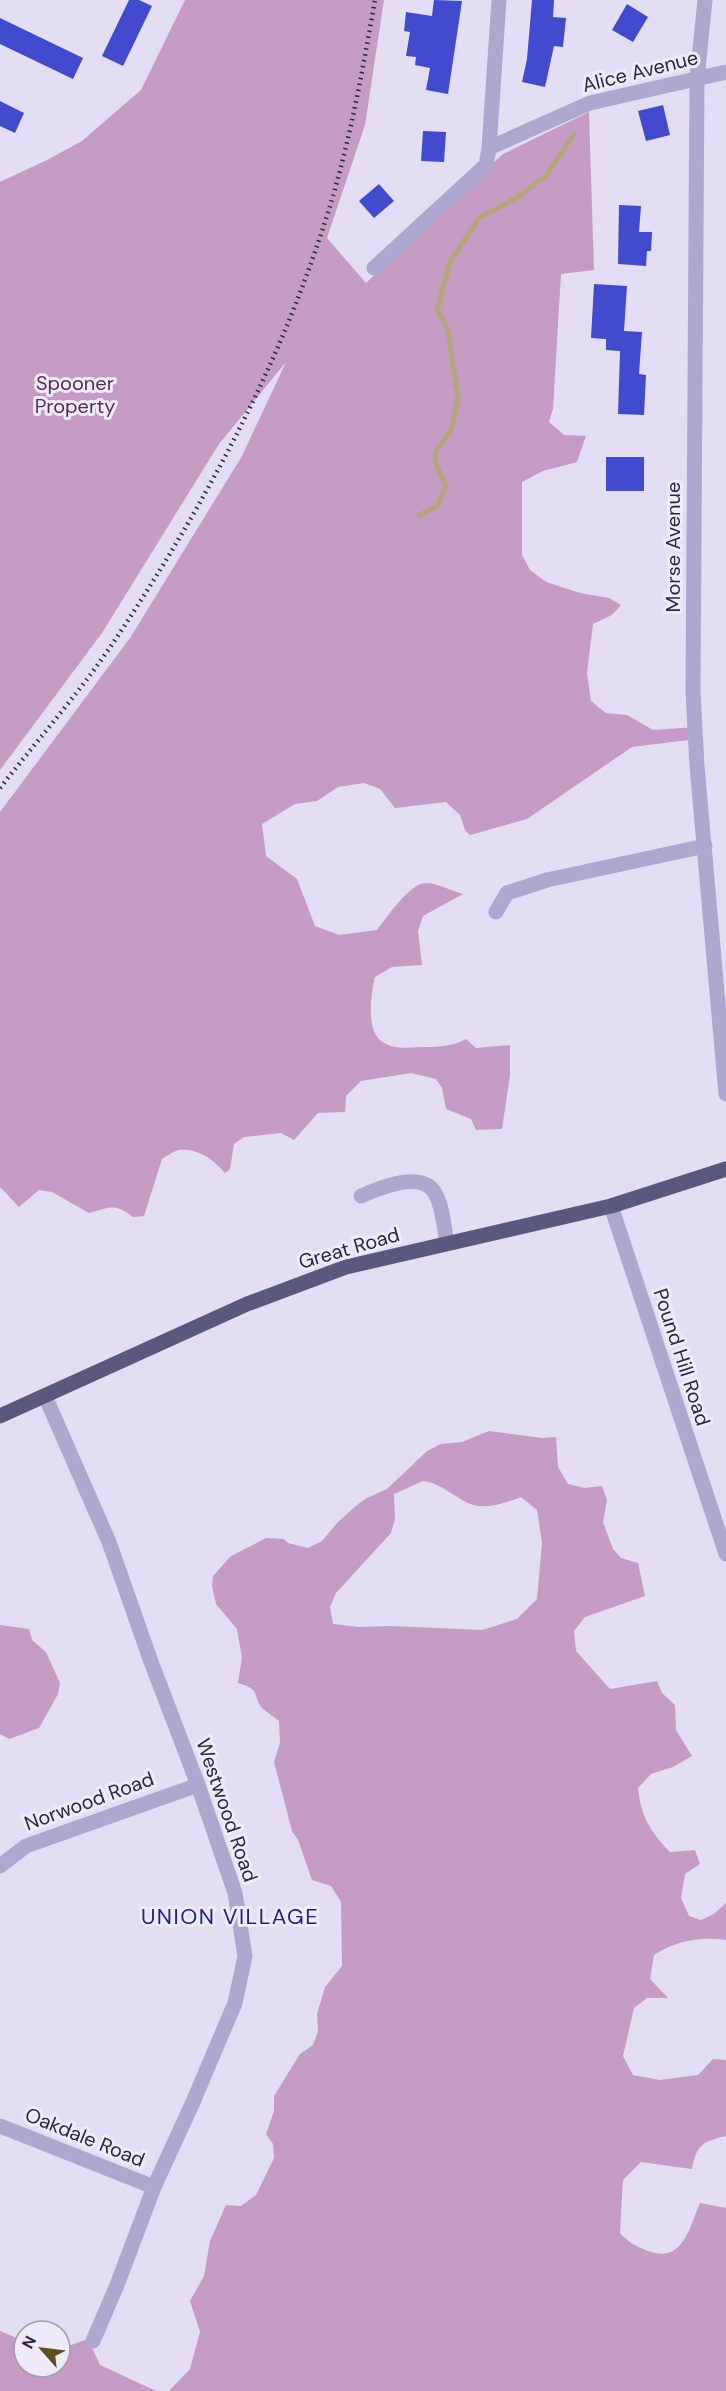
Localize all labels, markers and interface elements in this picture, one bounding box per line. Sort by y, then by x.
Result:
street label: Alice Avenue [579,44,701,98]
park label: Spooner Property [35,370,115,419]
street label: Morse Avenue [660,482,686,612]
street label: Great Road [295,1221,403,1275]
street label: Pound Hill Road [648,1285,716,1429]
street label: Westwood Road [190,1735,264,1885]
street label: Norwood Road [21,1766,157,1836]
district label: UNION VILLAGE [141,1902,319,1931]
street label: Oakdale Road [21,2101,149,2173]
north arrow [12,2319,72,2379]
text: N [17,2332,41,2352]

